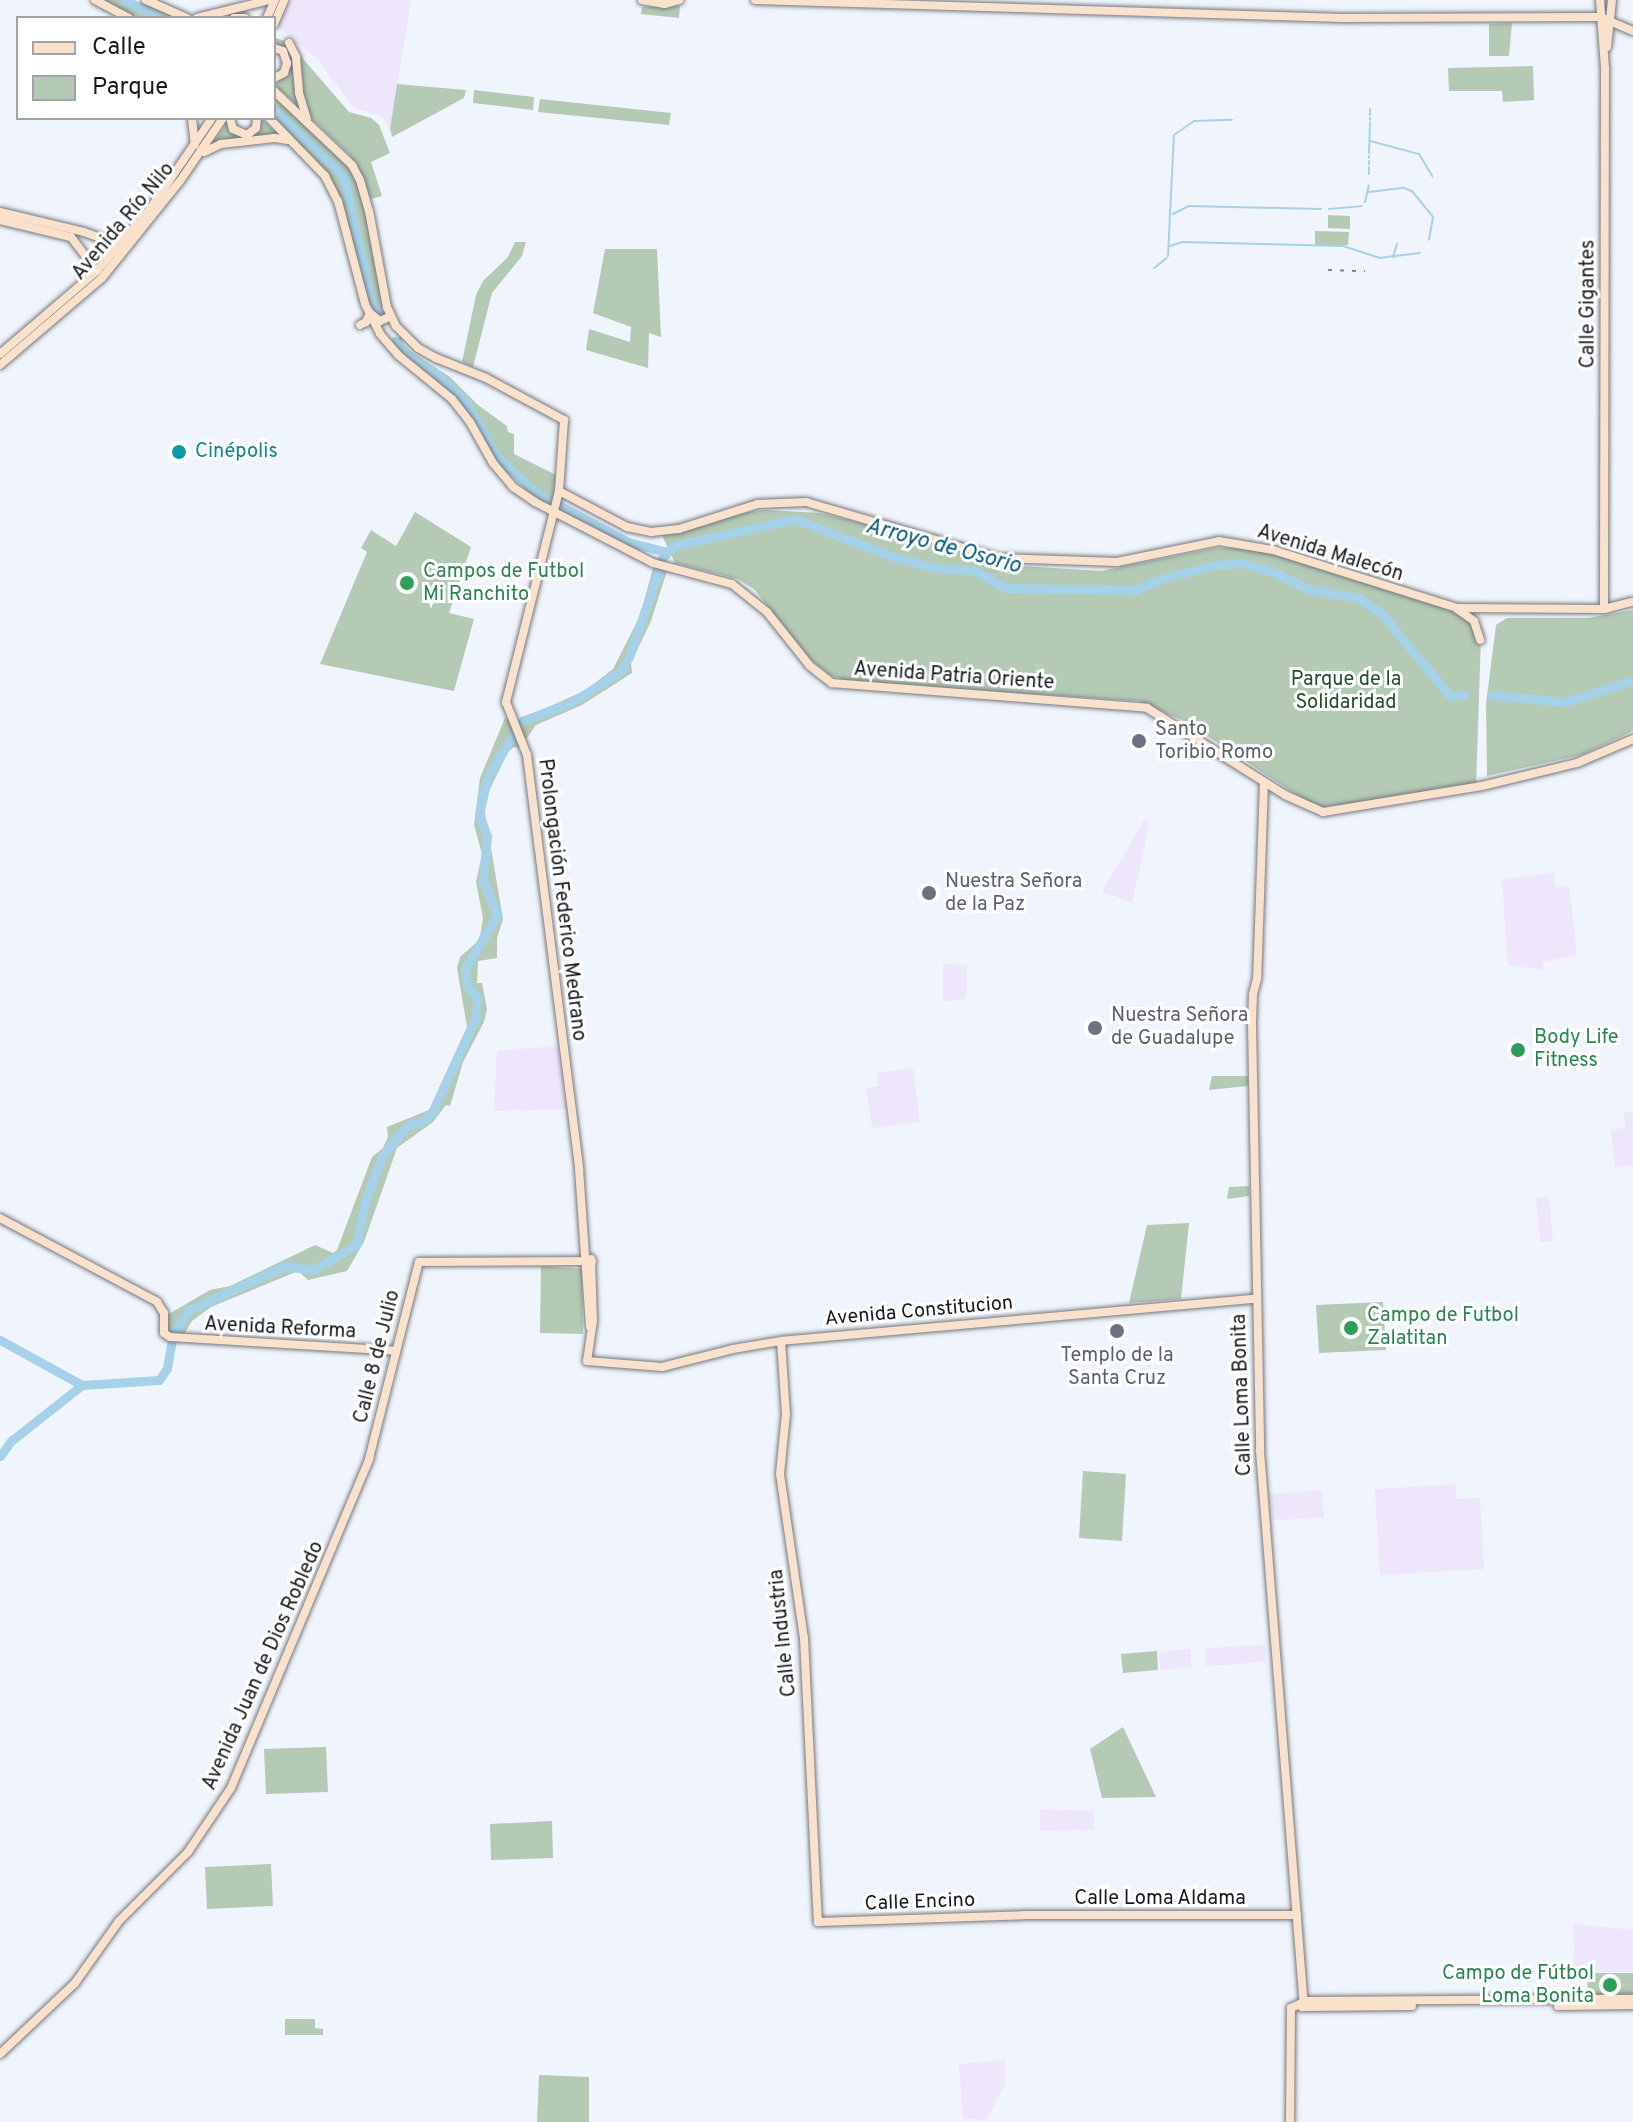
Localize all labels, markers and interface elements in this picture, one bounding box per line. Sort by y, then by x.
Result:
legend [16,16,276,120]
text: Calle [92,33,146,63]
text: Parque [92,73,168,103]
street label: Avenida Río Nilo [68,158,180,286]
street label: Calle Gigantes [1577,240,1601,368]
place label: Cinépolis [195,440,278,464]
marker: Cinépolis [170,443,188,461]
water label: Arroyo de Osorio [863,514,1023,580]
street label: Avenida Malecón [1254,520,1406,588]
place label: Campos de Futbol Mi Ranchito [423,560,584,607]
marker: Campos de Futbol Mi Ranchito [398,574,416,592]
street label: Avenida Patria Oriente [853,658,1055,696]
park label: Parque de la Solidaridad [1291,669,1401,716]
place label: Santo Toribio Romo [1155,718,1273,765]
marker: Santo Toribio Romo [1130,732,1148,750]
street label: Prolongación Federico Medrano [532,757,590,1043]
place label: Nuestra Señora de la Paz [945,870,1082,917]
marker: Nuestra Señora de la Paz [920,884,938,902]
place label: Nuestra Señora de Guadalupe [1111,1004,1248,1051]
marker: Nuestra Señora de Guadalupe [1086,1019,1104,1037]
place label: Body Life Fitness [1534,1026,1618,1073]
marker: Body Life Fitness [1509,1041,1527,1059]
street label: Calle 8 de Julio [350,1288,406,1426]
street label: Avenida Constitucion [824,1292,1014,1332]
place label: Campo de Futbol Zalatitan [1367,1304,1519,1351]
street label: Avenida Reforma [203,1313,357,1345]
street label: Calle Loma Bonita [1228,1313,1258,1477]
marker: Campo de Futbol Zalatitan [1342,1319,1360,1337]
marker: Templo de la Santa Cruz [1108,1322,1126,1340]
place label: Templo de la Santa Cruz [1061,1344,1173,1391]
street label: Avenida Juan de Dios Robledo [198,1538,330,1794]
street label: Calle Industria [765,1568,803,1698]
street label: Calle Loma Aldama [1074,1887,1246,1911]
street label: Calle Encino [864,1889,976,1917]
place label: Campo de Fútbol Loma Bonita [1442,1962,1594,2009]
marker: Campo de Fútbol Loma Bonita [1601,1976,1619,1994]

